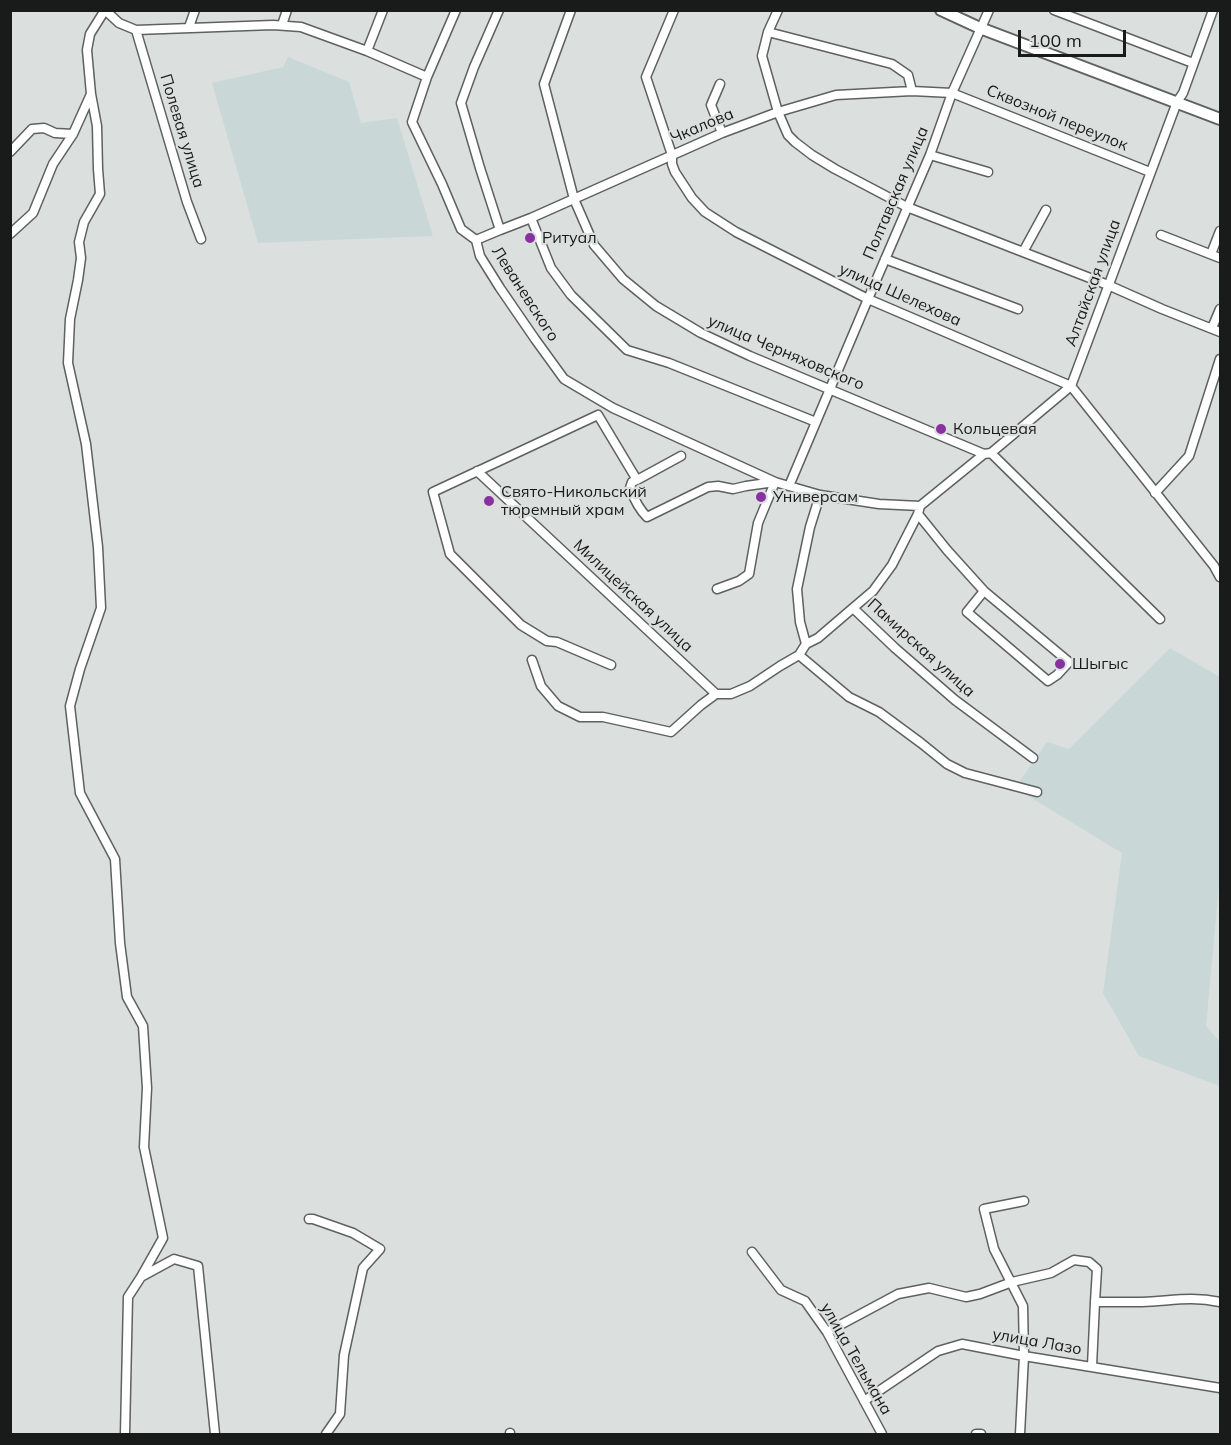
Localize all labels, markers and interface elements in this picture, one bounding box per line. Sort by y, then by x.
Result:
scale bar [1021,18,1129,56]
text: 100 m [1029,29,1082,52]
street label: Полевая улица [156,72,208,190]
street label: Сквозной переулок [983,81,1131,155]
street label: Чкалова [667,104,737,148]
street label: Полтавская улица [859,124,933,262]
street label: Алтайская улица [1061,217,1125,349]
place label: Ритуал [542,228,597,248]
marker: Ритуал [523,231,537,245]
street label: Леваневского [487,243,563,345]
street label: улица Шелехова [836,259,964,331]
street label: улица Черняховского [705,311,867,395]
place label: Кольцевая [953,419,1037,439]
marker: Кольцевая [934,422,948,436]
place label: Свято-Никольский тюремный храм [501,482,647,520]
place label: Универсам [773,487,858,507]
marker: Универсам [754,490,768,504]
marker: Свято-Никольский тюремный храм [482,494,496,508]
street label: Милицейская улица [569,536,697,656]
street label: Памирская улица [863,595,979,701]
place label: Шыгыс [1072,654,1128,674]
marker: Шыгыс [1053,657,1067,671]
street label: улица Тельмана [816,1300,896,1418]
street label: улица Лазо [991,1325,1083,1359]

